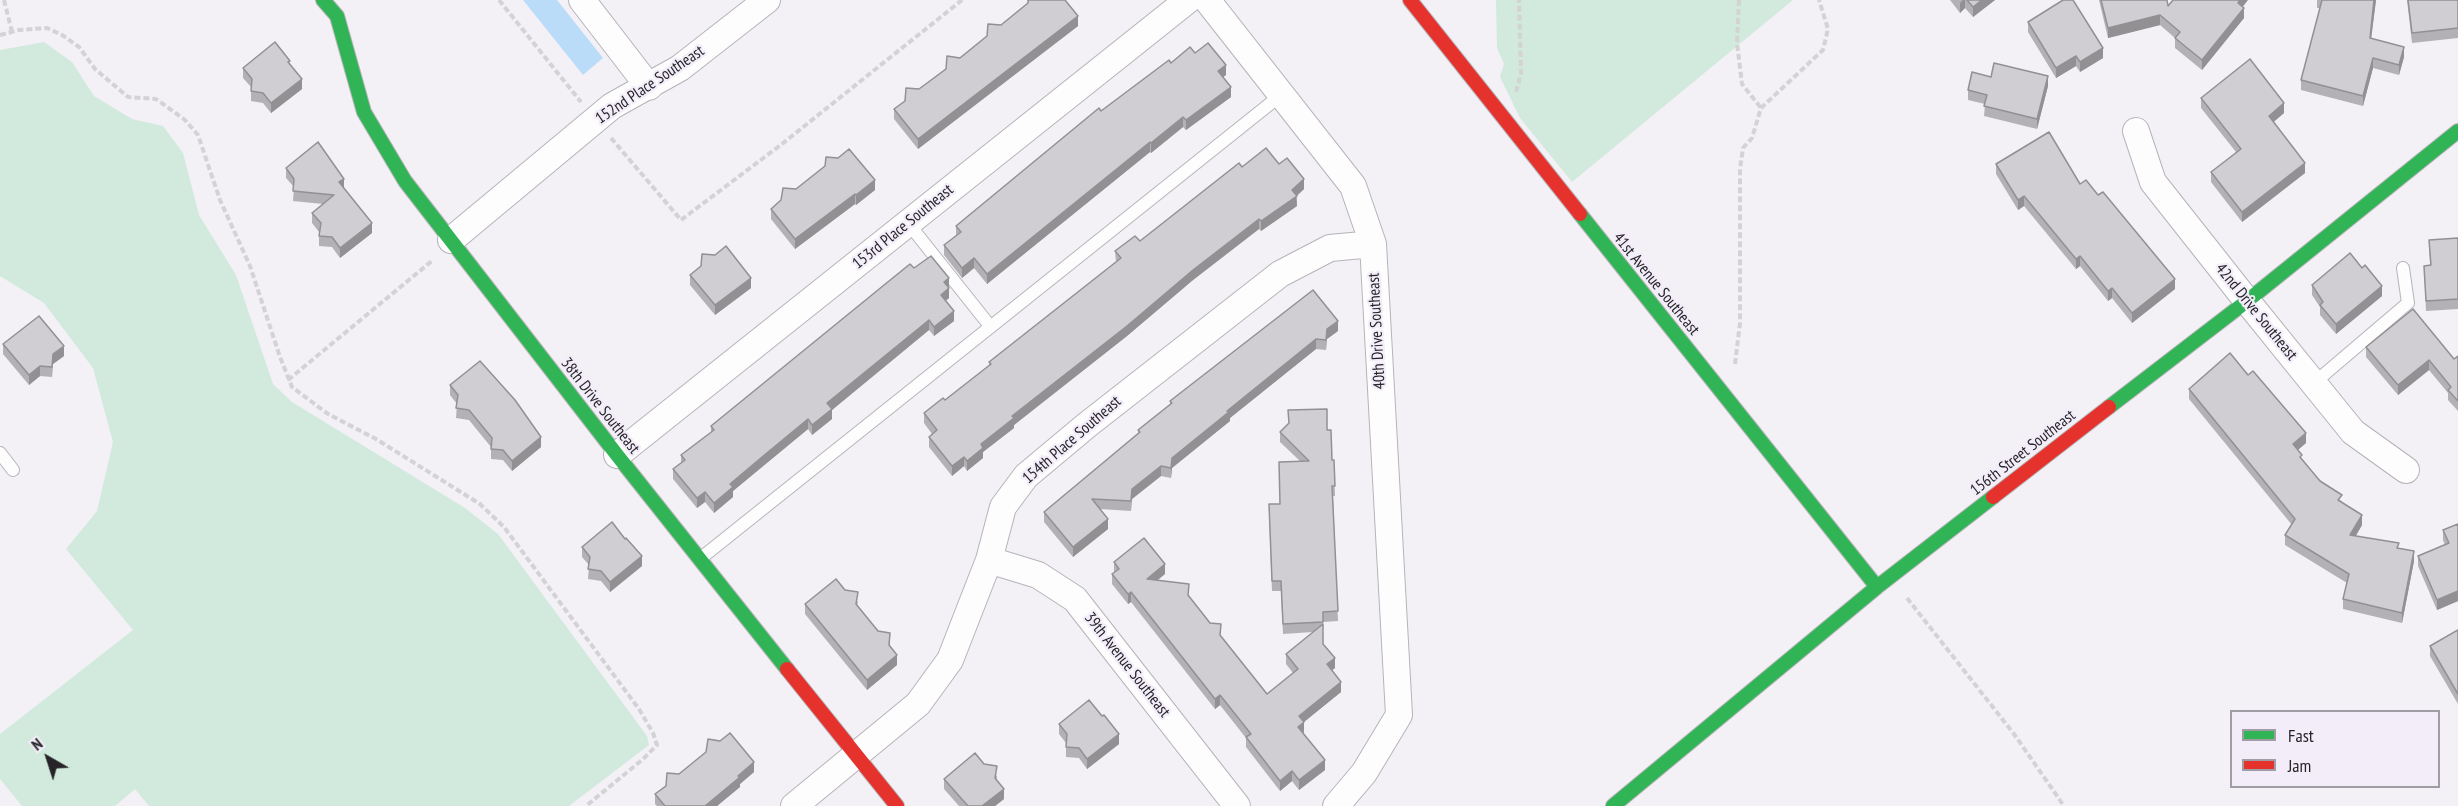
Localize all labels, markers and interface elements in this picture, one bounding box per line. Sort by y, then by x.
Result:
street label: 152nd Place Southeast [592,42,708,128]
street label: 153rd Place Southeast [849,181,957,273]
street label: 41st Avenue Southeast [1609,229,1703,339]
street label: 42nd Drive Southeast [2211,260,2301,364]
street label: 40th Drive Southeast [1364,272,1390,390]
street label: 38th Drive Southeast [557,354,643,458]
street label: 154th Place Southeast [1019,392,1125,488]
street label: 156th Street Southeast [1967,406,2079,500]
street label: 39th Avenue Southeast [1080,609,1174,721]
legend [2230,710,2440,788]
text: Fast [2288,724,2314,747]
north arrow [18,728,78,788]
text: N [27,734,46,755]
text: Jam [2288,754,2311,777]

